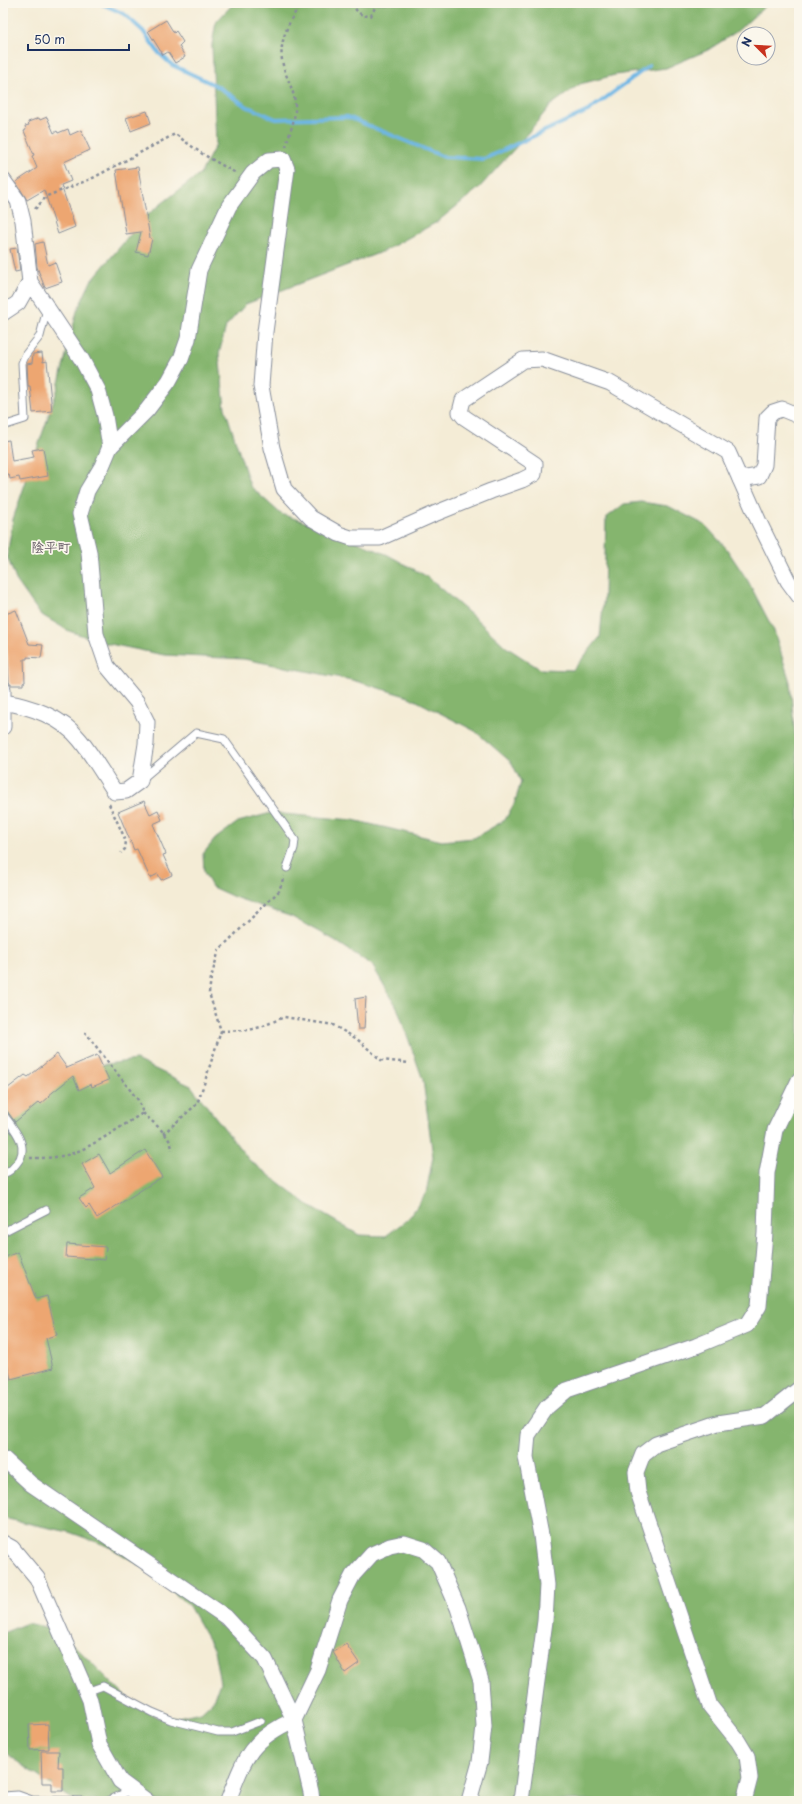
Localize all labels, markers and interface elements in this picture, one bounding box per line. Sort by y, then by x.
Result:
scale bar [28,26,129,52]
north arrow [736,26,776,66]
text: 50 m [34,30,65,48]
text: N [737,34,756,49]
district label: 陰平町 [31,537,71,556]

